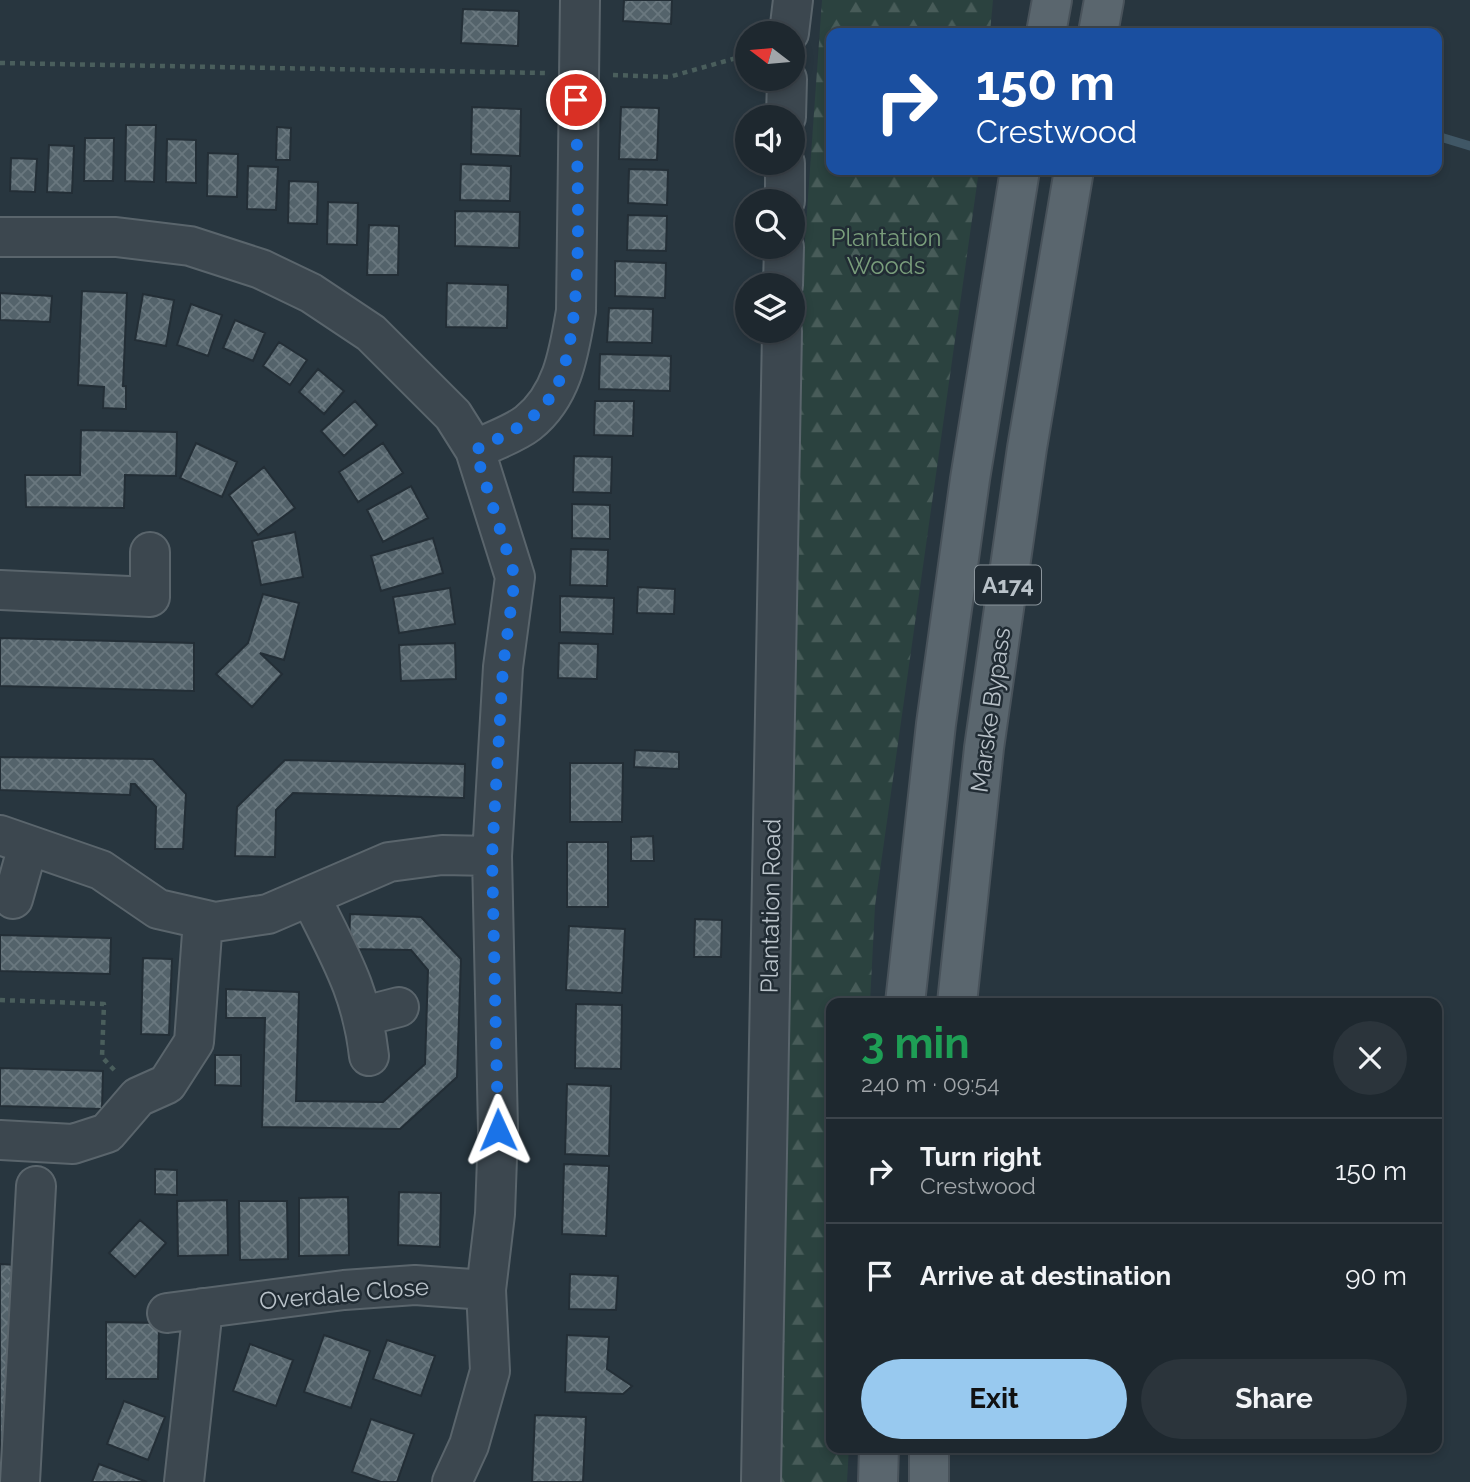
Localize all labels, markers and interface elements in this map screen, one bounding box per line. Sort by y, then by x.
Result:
north arrow [735,21,805,91]
map controls [735,21,805,343]
text: 150 m [976,54,1115,111]
icon: right [861,56,952,147]
pin [546,70,606,130]
icon: arrive [557,81,595,119]
button: sound [735,105,805,175]
text: Crestwood [976,113,1137,150]
button: search [735,189,805,259]
park label: Plantation Woods [831,223,941,280]
button: layers [735,273,805,343]
road number: A174 [975,566,1041,604]
street label: Marske Bypass [965,626,1016,794]
street label: Plantation Road [754,818,787,994]
text: 3 min [861,1019,970,1068]
button: close [1333,1021,1407,1095]
text: 240 m · 09:54 [861,1070,1000,1097]
position arrow [461,1093,535,1167]
text: Turn right [920,1142,1041,1172]
icon: right [861,1152,899,1190]
text: 150 m [1335,1156,1407,1186]
text: Crestwood [920,1172,1036,1199]
icon: arrive [861,1257,899,1295]
text: Arrive at destination [920,1261,1171,1291]
text: 90 m [1345,1261,1407,1291]
street label: Overdale Close [258,1272,430,1315]
button: Exit [861,1359,1127,1439]
button: Share [1141,1359,1407,1439]

